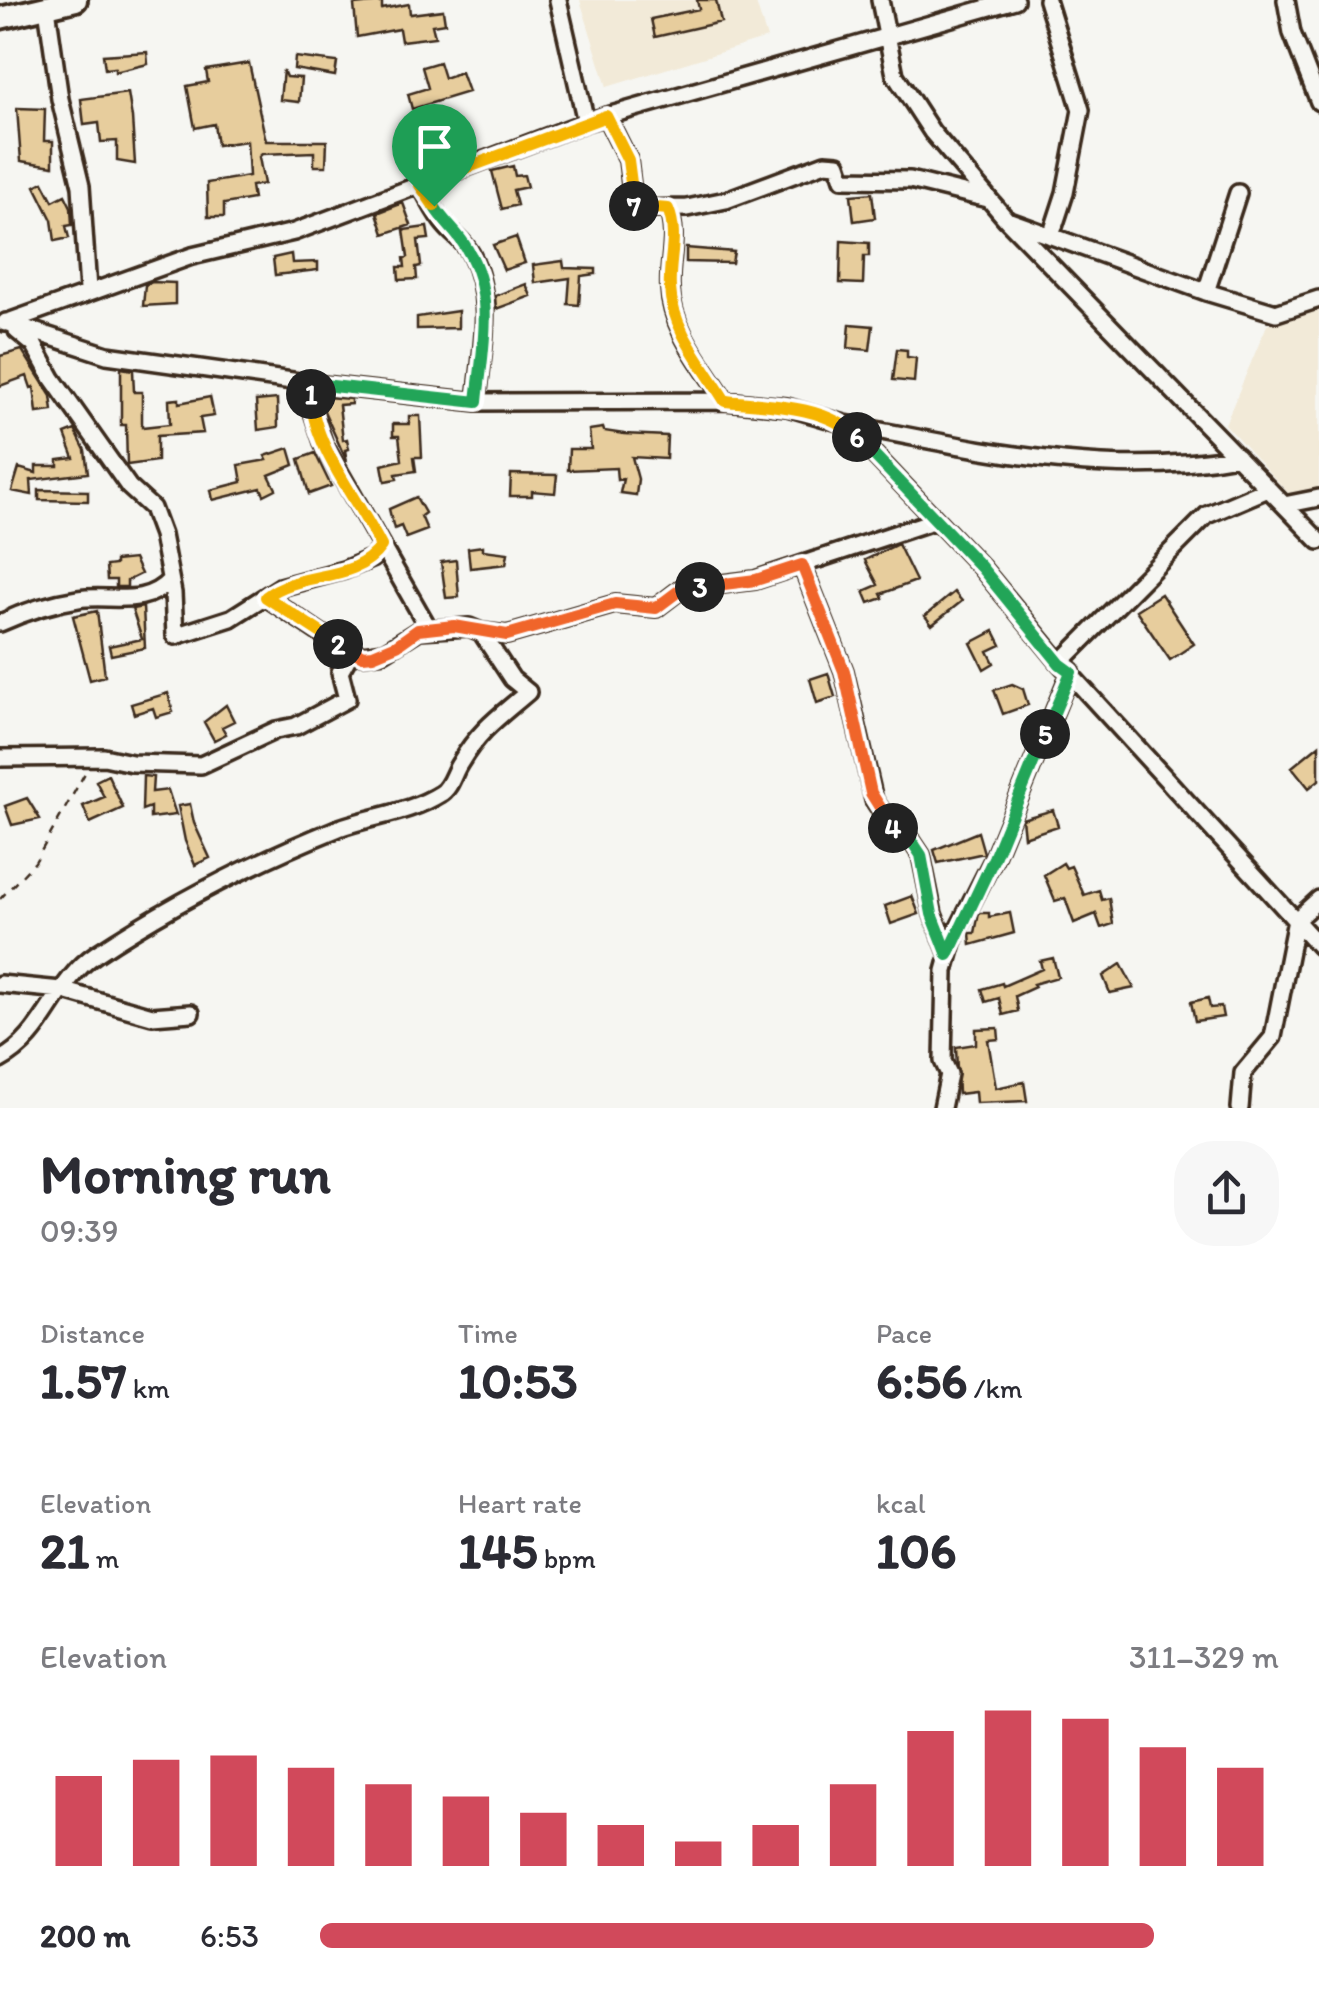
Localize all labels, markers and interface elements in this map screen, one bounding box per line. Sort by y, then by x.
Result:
pin [392,104,477,207]
icon: arrive [407,119,462,174]
pin: 7 [609,181,659,231]
text: 7 [627,189,641,223]
pin: 1 [286,369,336,419]
text: 1 [305,377,318,411]
pin: 6 [832,412,882,462]
text: 6 [850,420,864,454]
pin: 3 [675,562,725,612]
text: 3 [692,570,708,604]
pin: 2 [313,619,363,669]
text: 2 [331,627,345,661]
pin: 5 [1020,709,1070,759]
text: 5 [1038,717,1052,751]
pin: 4 [868,803,918,853]
text: 4 [885,811,901,845]
text: Morning run [40,1141,331,1207]
button: share [1174,1141,1279,1246]
text: 09:39 [40,1212,118,1250]
text: Distance [40,1316,145,1350]
text: Time [458,1316,518,1350]
text: Pace [876,1316,932,1350]
text: 1.57 [40,1350,127,1411]
text: 10:53 [458,1350,578,1411]
text: 6:56 [876,1350,967,1411]
text: km [127,1371,170,1405]
text: /km [967,1371,1023,1405]
text: Elevation [40,1486,151,1520]
text: Heart rate [458,1486,582,1520]
text: kcal [876,1486,926,1520]
text: 21 [40,1520,90,1581]
text: 145 [458,1520,538,1581]
text: 106 [876,1520,956,1581]
text: m [90,1541,119,1575]
text: bpm [538,1541,596,1575]
text: Elevation [40,1638,167,1676]
text: 311–329 m [1129,1638,1279,1676]
text: 200 m [40,1917,130,1955]
text: 6:53 [200,1917,259,1955]

